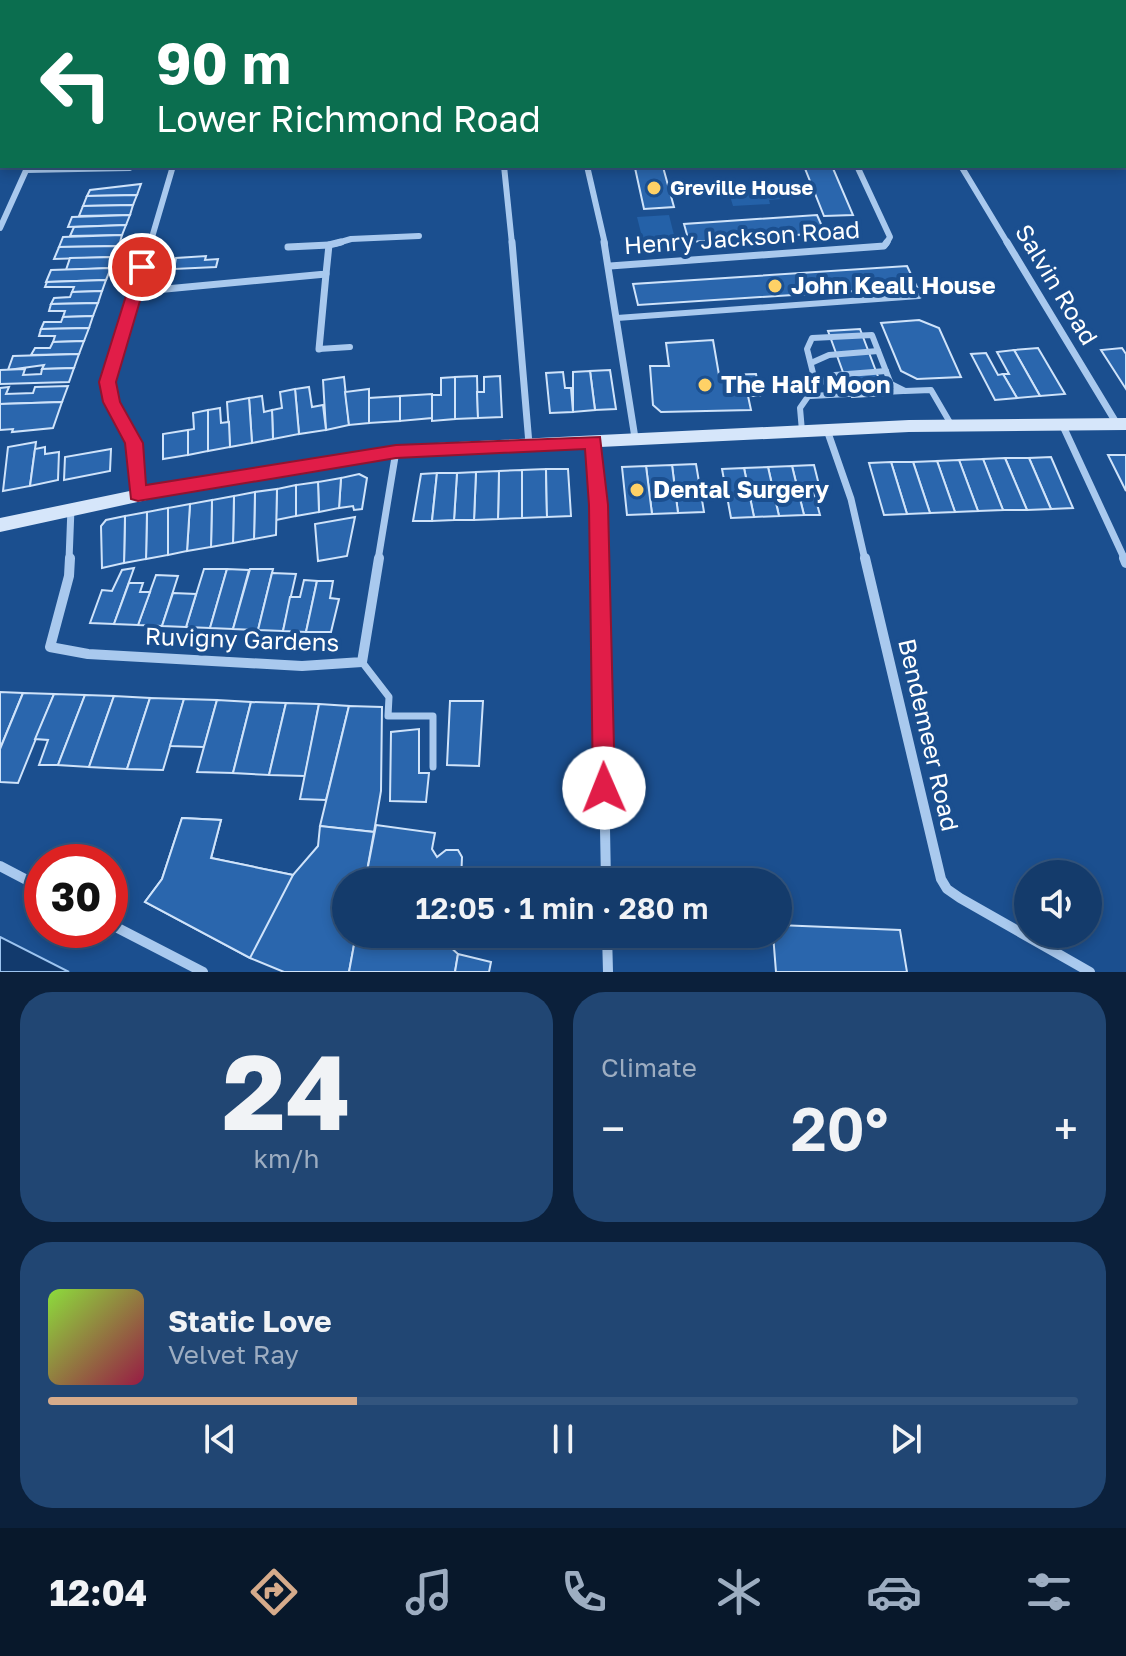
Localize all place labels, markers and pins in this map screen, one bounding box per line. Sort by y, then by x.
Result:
place label: Greville House [670,175,813,199]
marker: Greville House [645,179,663,197]
pin [108,233,176,301]
place label: John Keall House [791,270,996,299]
marker: John Keall House [766,277,784,295]
place label: The Half Moon [721,369,891,398]
marker: The Half Moon [696,376,714,394]
place label: Dental Surgery [653,474,830,503]
marker: Dental Surgery [628,481,646,499]

